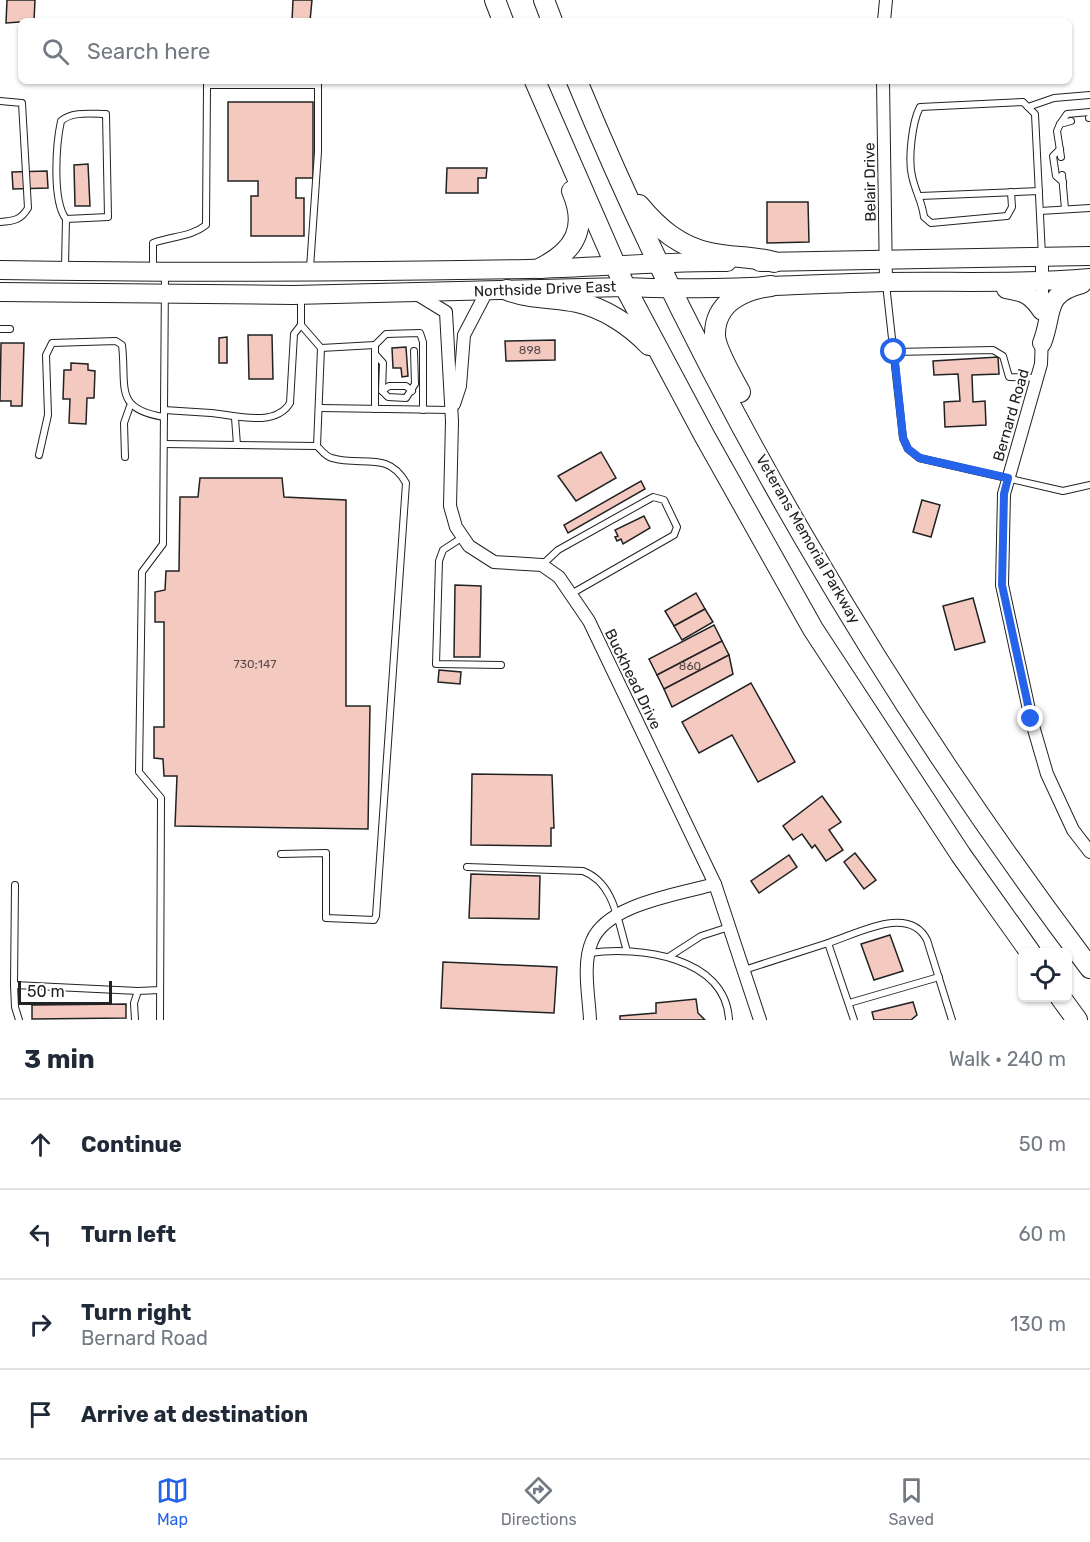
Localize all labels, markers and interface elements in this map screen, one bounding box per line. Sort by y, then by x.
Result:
search box [18,18,1072,84]
icon: search [39,35,72,68]
text: Search here [87,38,210,65]
street label: Belair Drive [860,142,880,222]
street label: Northside Drive East [473,278,617,300]
route start [880,338,906,364]
house number: 898 [519,343,541,357]
street label: Bernard Road [989,367,1033,463]
street label: Veterans Memorial Parkway [752,451,864,627]
street label: Buckhead Drive [601,626,665,732]
house number: 730;147 [234,657,276,671]
house number: 860 [679,659,701,673]
route end [1017,705,1043,731]
map controls [1018,948,1072,1002]
button: locate [1018,948,1072,1002]
scale bar [18,978,112,1006]
text: 50 m [27,982,65,1001]
text: 3 min [24,1044,95,1075]
text: Walk · 240 m [949,1047,1066,1071]
icon: ahead [24,1128,57,1161]
text: Continue [81,1131,182,1158]
text: 50 m [1019,1132,1066,1156]
icon: left [24,1218,57,1251]
text: Turn left [81,1221,176,1248]
text: 60 m [1019,1222,1066,1246]
text: Turn right [81,1299,191,1326]
icon: right [24,1308,57,1341]
text: 130 m [1010,1312,1066,1336]
text: Bernard Road [81,1326,208,1350]
icon: arrive [24,1398,57,1431]
text: Arrive at destination [81,1401,308,1428]
tab: Map [156,1474,189,1529]
tab: Directions [501,1474,577,1529]
tab: Saved [888,1474,934,1529]

